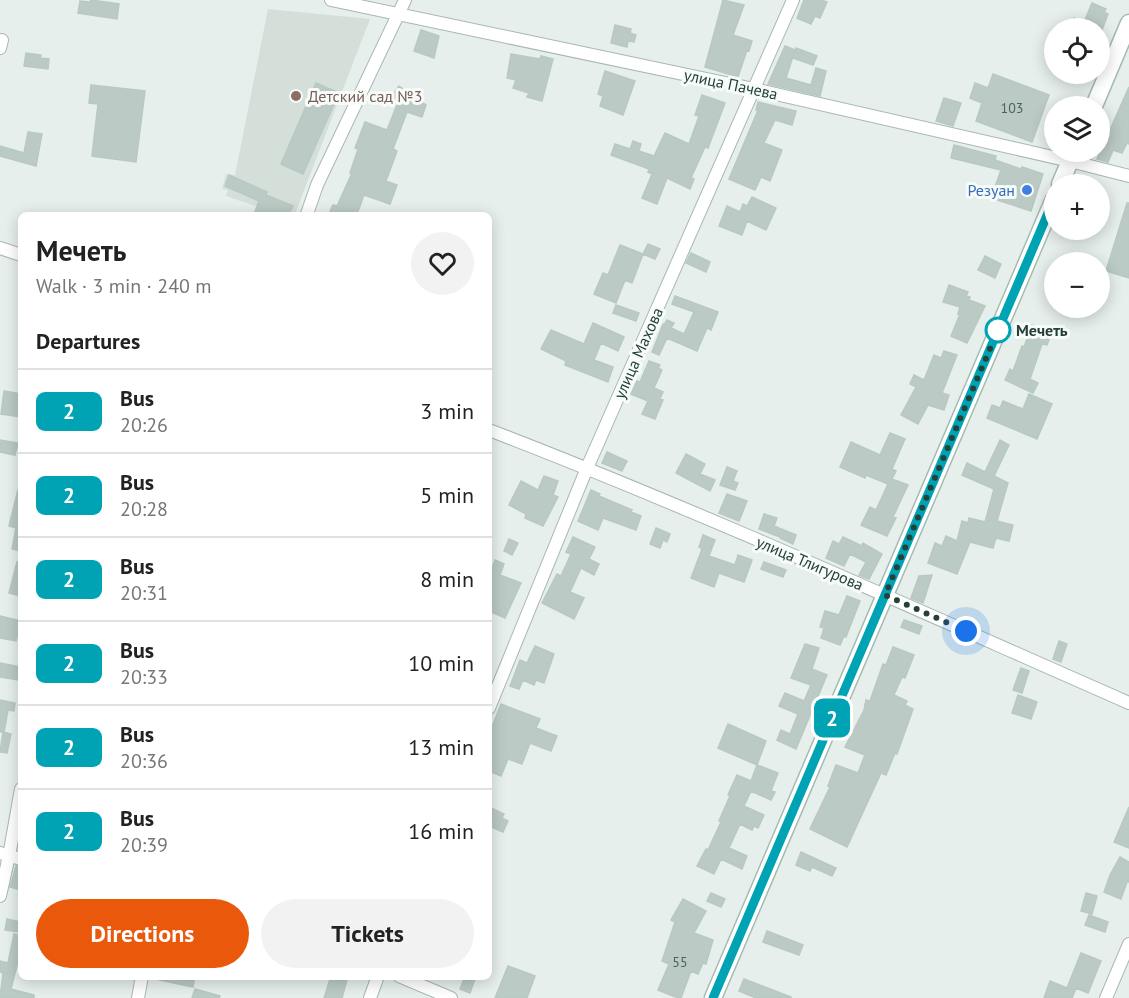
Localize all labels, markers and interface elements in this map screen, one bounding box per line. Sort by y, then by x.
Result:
map controls [1044,18,1110,318]
button: locate [1044,18,1110,84]
street label: улица Пачева [682,64,780,104]
place label: Детский сад №3 [308,86,422,106]
marker: Детский сад №3 [289,89,303,103]
button: layers [1044,96,1110,162]
house number: 103 [1001,99,1023,117]
button: + [1044,174,1110,240]
place label: Резуан [967,180,1015,200]
marker: Резуан [1020,183,1034,197]
text: Мечеть [36,232,126,269]
button: heart [411,232,474,295]
button: − [1044,252,1110,318]
text: Walk · 3 min · 240 m [36,273,212,299]
street label: улица Махова [609,304,667,402]
marker: Мечеть [985,317,1011,343]
place label: Мечеть [1016,320,1068,340]
text: Departures [36,327,140,355]
text: Bus [120,384,154,412]
text: 3 min [420,397,474,425]
text: 2 [63,398,75,425]
text: 20:26 [120,412,168,438]
text: Bus [120,468,154,496]
text: 5 min [420,481,474,509]
text: 2 [63,482,75,509]
text: 20:28 [120,496,168,522]
street label: улица Тлигурова [753,531,867,595]
text: Bus [120,552,154,580]
text: 8 min [420,565,474,593]
text: 2 [63,566,75,593]
text: 20:31 [120,580,168,606]
your location [951,616,981,646]
text: Bus [120,636,154,664]
text: 10 min [408,649,474,677]
text: 2 [63,650,75,677]
text: 20:33 [120,664,168,690]
line badge: 2 [812,698,852,738]
text: 2 [826,705,838,732]
text: Bus [120,720,154,748]
text: 13 min [408,733,474,761]
text: 2 [63,734,75,761]
text: 20:36 [120,748,168,774]
text: Bus [120,804,154,832]
text: 16 min [408,817,474,845]
text: 2 [63,818,75,845]
text: 20:39 [120,832,168,858]
button: Directions [36,899,249,968]
button: Tickets [261,899,474,968]
house number: 55 [672,953,688,971]

